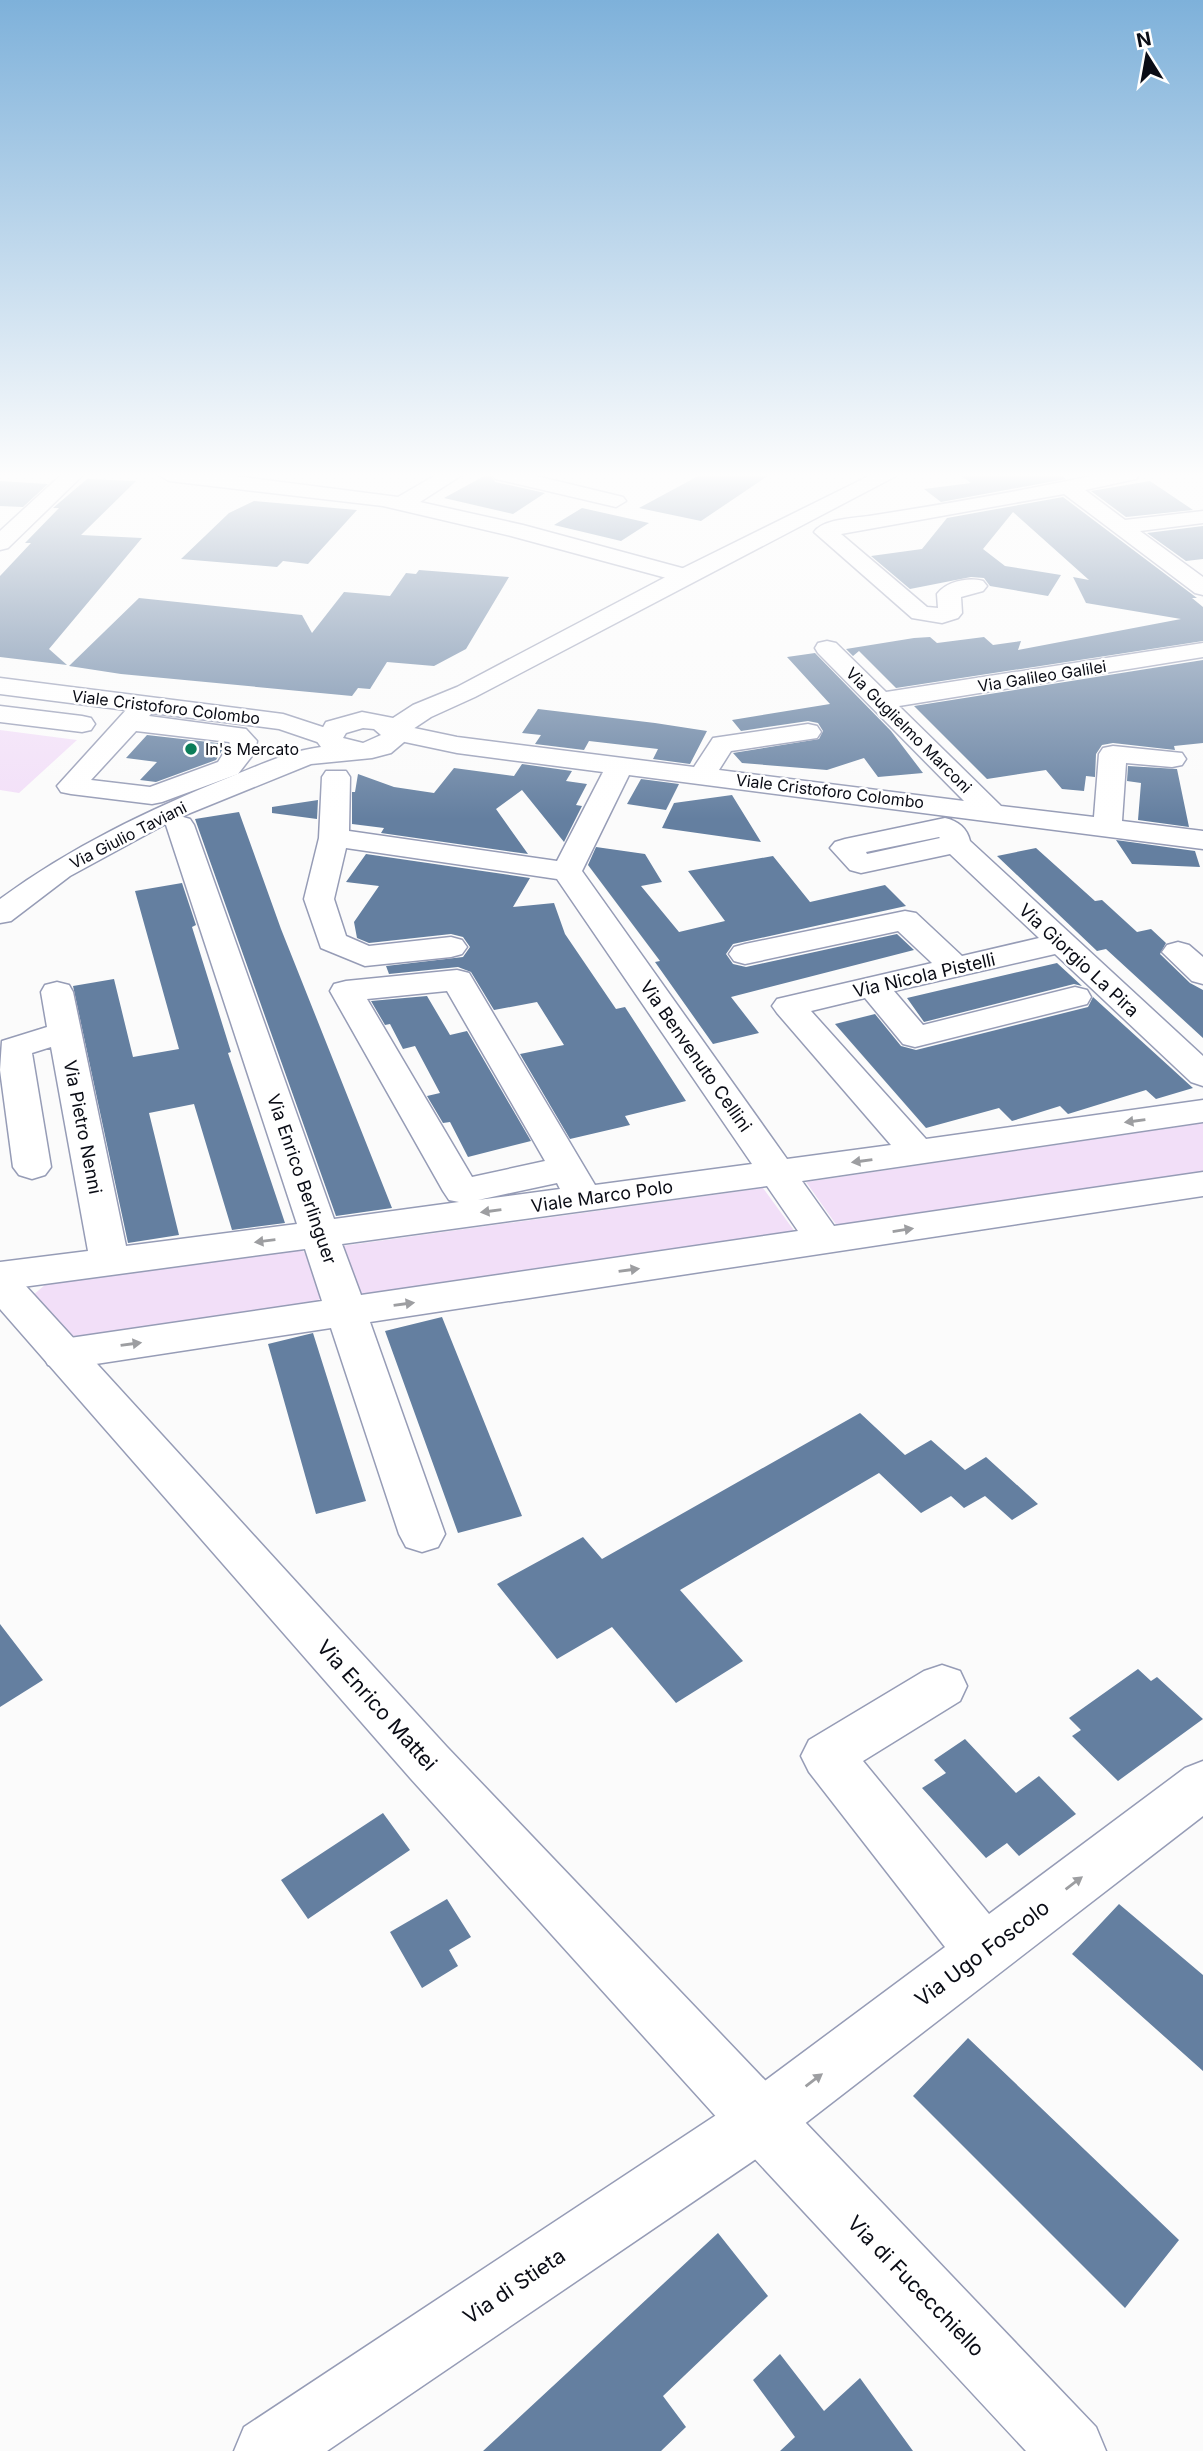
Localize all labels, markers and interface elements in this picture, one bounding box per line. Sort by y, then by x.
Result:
north arrow [1112,21,1182,91]
text: N [1135,27,1153,52]
street label: Via Galileo Galilei [976,656,1108,696]
street label: Via Guglielmo Marconi [842,663,976,797]
street label: Viale Cristoforo Colombo [71,686,261,728]
place label: In's Mercato [205,739,299,759]
marker: In's Mercato [183,741,199,757]
street label: Viale Cristoforo Colombo [735,770,925,812]
street label: Via Giulio Taviani [66,797,190,873]
street label: Via Giorgio La Pira [1015,899,1143,1021]
street label: Via Nicola Pistelli [851,948,997,1002]
street label: Via Benvenuto Cellini [636,976,756,1136]
street label: Via Pietro Nenni [60,1058,106,1196]
street label: Via Enrico Berlinguer [263,1091,341,1267]
one-way arrow [1124,1116,1146,1127]
one-way arrow [851,1156,873,1167]
street label: Viale Marco Polo [530,1176,674,1216]
one-way arrow [480,1206,502,1217]
one-way arrow [892,1224,914,1235]
one-way arrow [254,1236,276,1247]
one-way arrow [618,1265,640,1276]
one-way arrow [393,1298,415,1309]
one-way arrow [120,1339,142,1350]
street label: Via Enrico Mattei [312,1634,442,1776]
one-way arrow [1064,1876,1082,1891]
street label: Via Ugo Foscolo [910,1894,1054,2012]
one-way arrow [805,2074,823,2088]
street label: Via di Fucecchiello [842,2210,990,2362]
street label: Via di Stieta [458,2243,570,2329]

